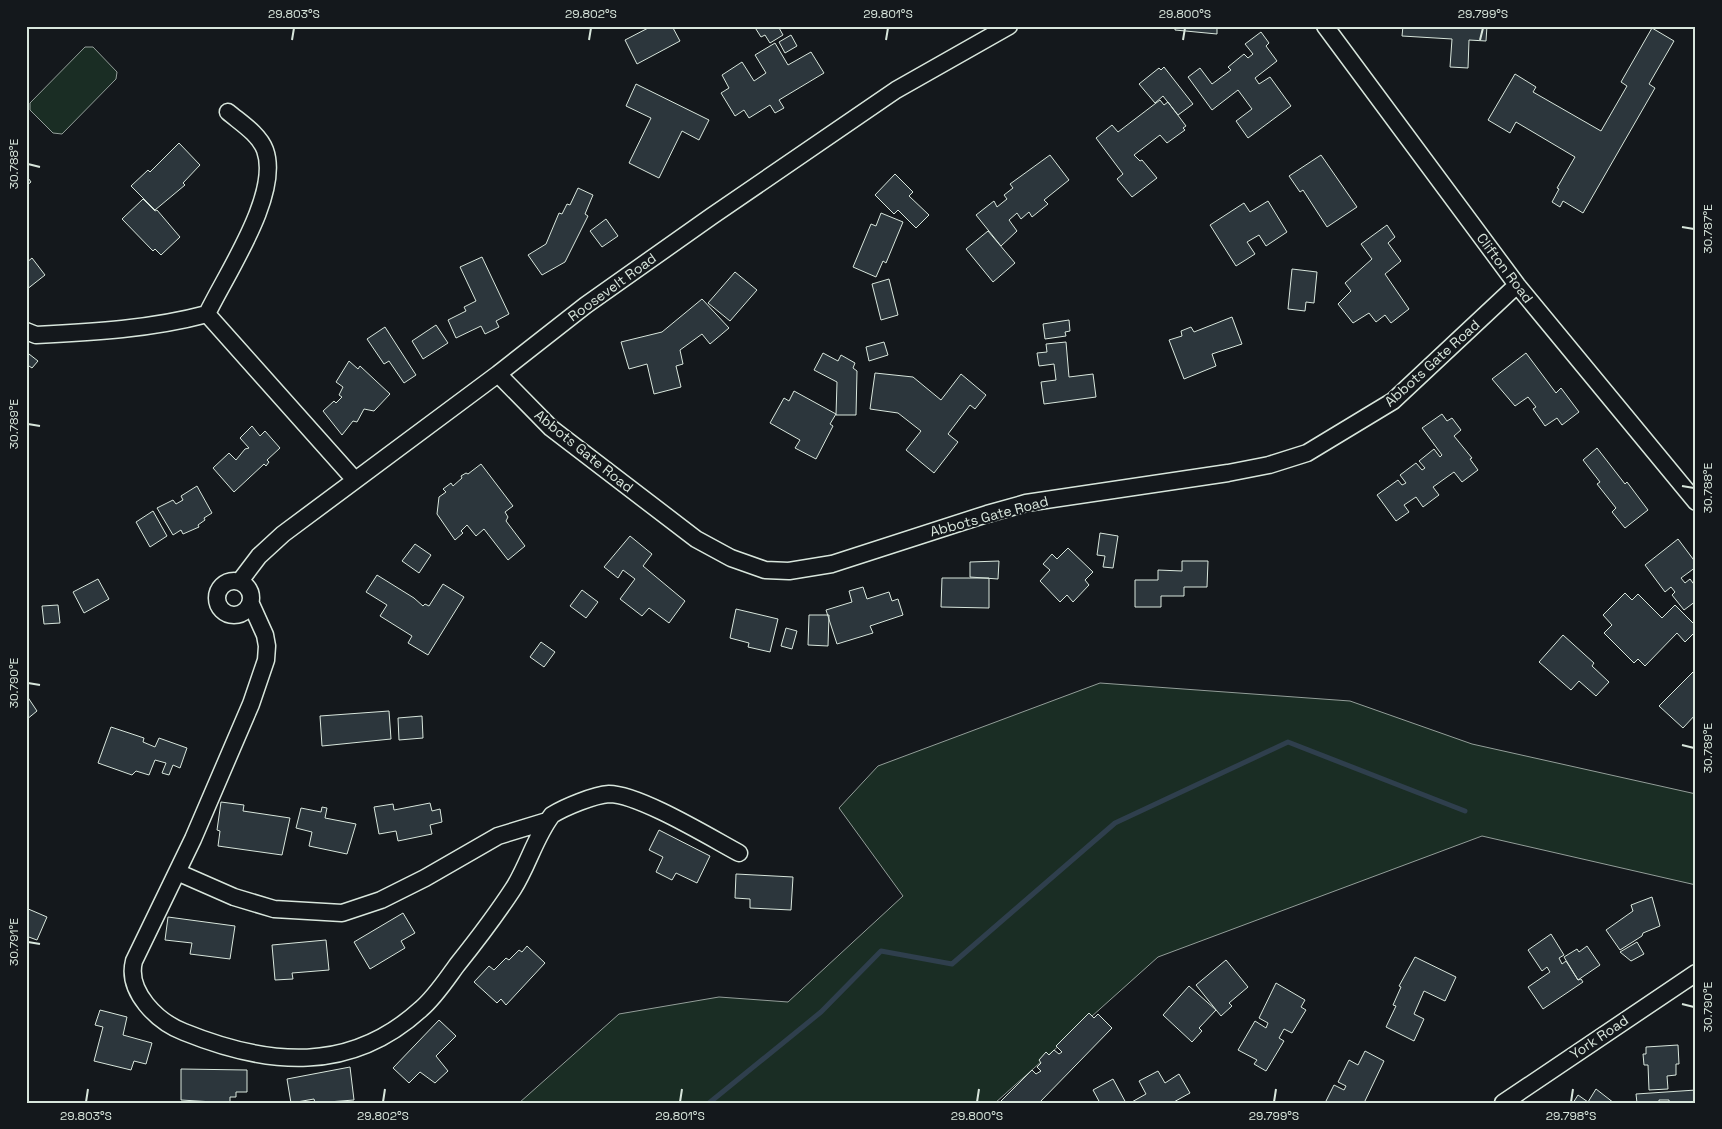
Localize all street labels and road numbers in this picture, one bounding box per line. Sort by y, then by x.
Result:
street label: Clifton Road [1473,229,1537,307]
street label: Roosevelt Road [564,249,660,325]
street label: Abbots Gate Road [1381,316,1483,410]
street label: Abbots Gate Road [531,406,637,496]
street label: Abbots Gate Road [928,492,1050,540]
street label: York Road [1566,1011,1632,1063]

